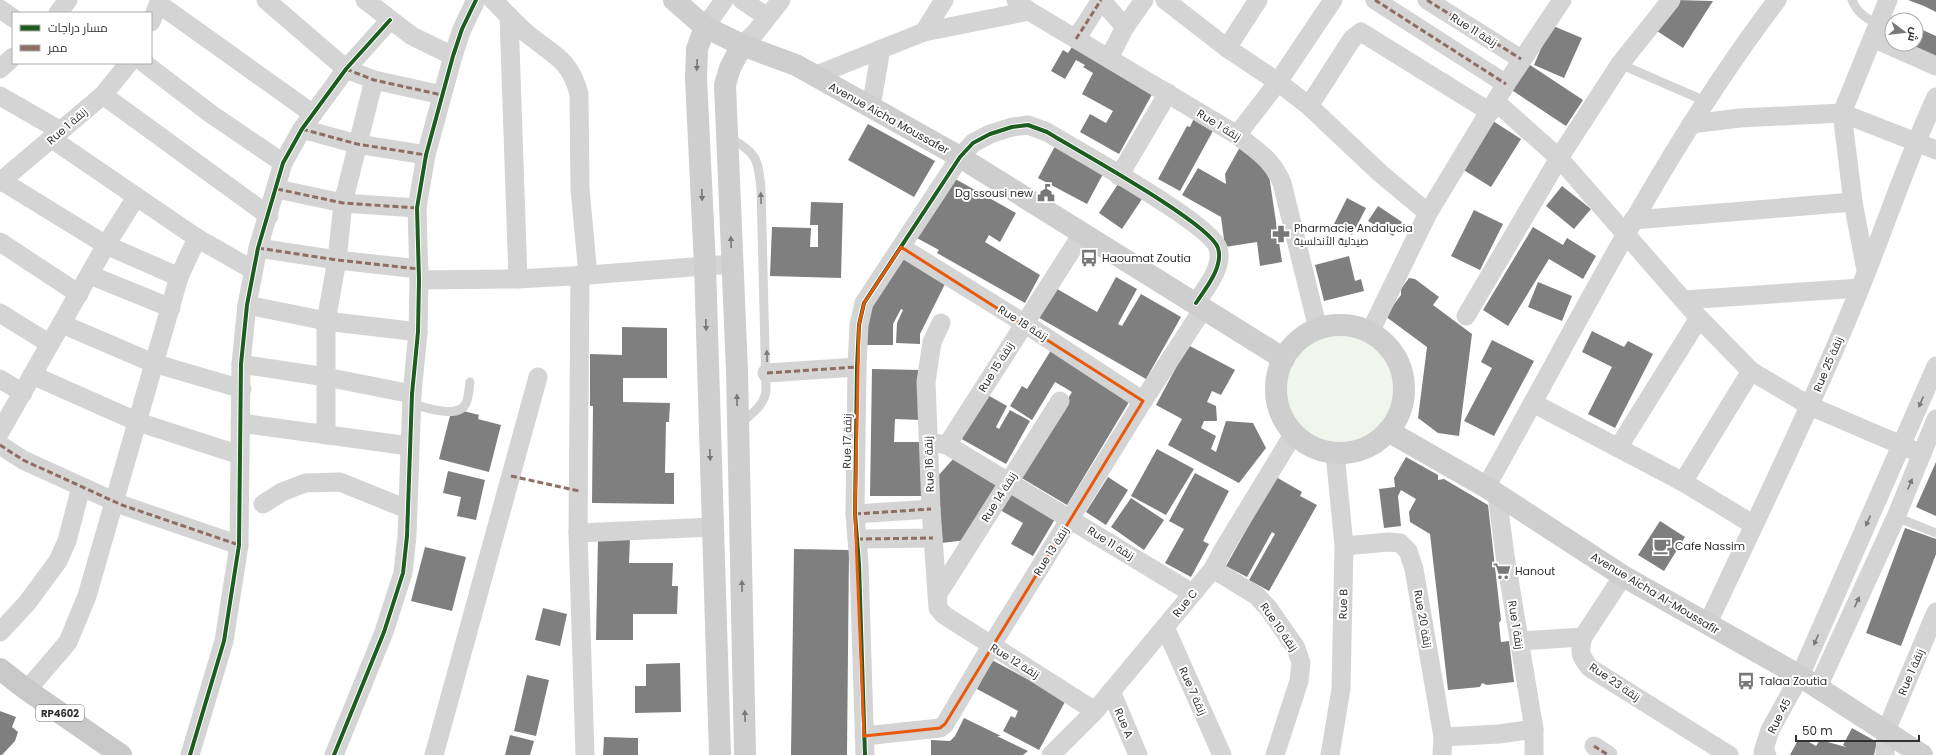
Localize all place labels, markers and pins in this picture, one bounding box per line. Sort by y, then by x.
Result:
public building icon: Dg ssousi new [1036,183,1056,203]
place label: Dg ssousi new [955,185,1033,201]
place label: Pharmacie Andalucia صيدلية الأندلسية [1294,220,1413,249]
pharmacy icon: Pharmacie Andalucia صيدلية الأندلسية [1271,224,1291,244]
bus stop icon: Haoumat Zoutia [1079,248,1099,268]
place label: Haoumat Zoutia [1102,250,1191,266]
cafe icon: Cafe Nassim [1652,536,1672,556]
place label: Cafe Nassim [1675,538,1745,554]
supermarket icon: Hanout [1492,561,1512,581]
place label: Hanout [1515,563,1555,579]
bus stop icon: Talaa Zoutia [1736,671,1756,691]
place label: Talaa Zoutia [1759,673,1827,689]

